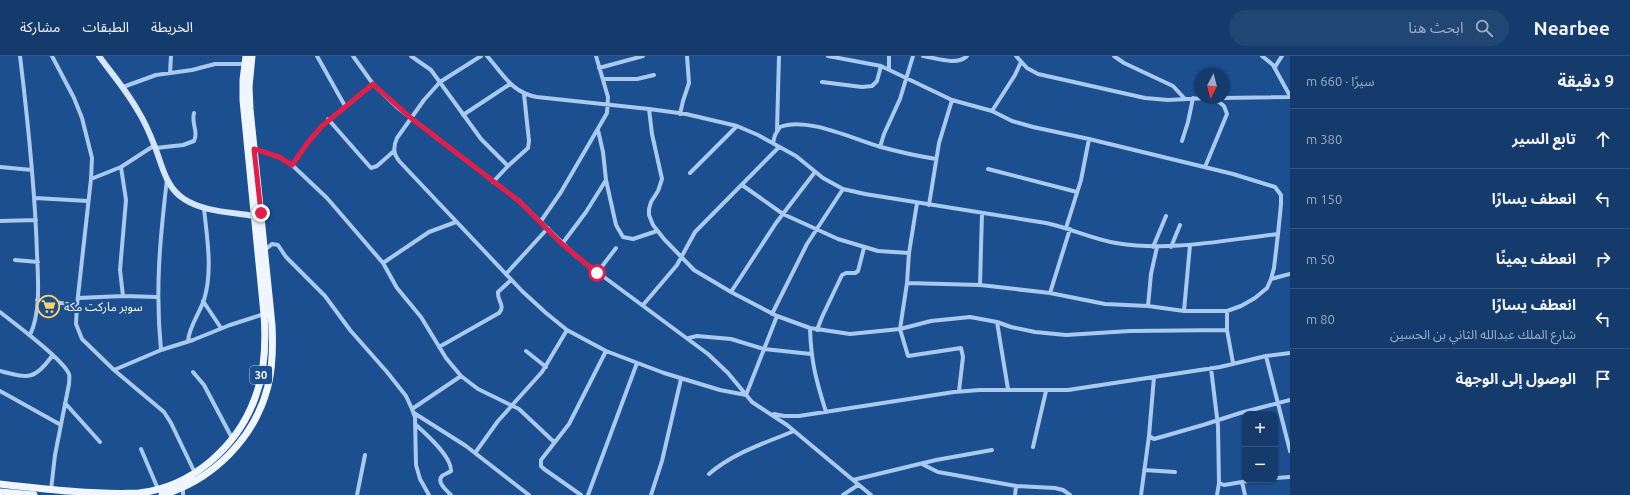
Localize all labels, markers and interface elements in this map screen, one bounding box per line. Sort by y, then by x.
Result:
search box [1229,10,1509,46]
icon: search [1473,17,1495,39]
text: Nearbee [1533,17,1610,39]
text: مشاركة [20,19,60,35]
text: الطبقات [82,19,129,35]
text: الخريطة [151,19,193,35]
text: ابحث هنا [1408,19,1463,36]
north arrow [1194,68,1230,104]
text: 9 دقيقة [1558,71,1614,90]
text: سيرًا · 660 m [1306,74,1374,88]
icon: ahead [1592,128,1614,150]
text: تابع السير [1512,130,1576,147]
text: 380 m [1306,132,1342,146]
icon: left [1592,188,1614,210]
text: انعطف يسارًا [1492,190,1576,207]
text: 150 m [1306,192,1342,206]
route end [252,204,270,222]
icon: right [1592,248,1614,270]
text: انعطف يمينًا [1496,250,1576,267]
text: 50 m [1306,252,1335,266]
route start [588,264,606,282]
supermarket icon: سوبر ماركت مكة [35,293,61,319]
text: انعطف يسارًا [1492,296,1576,313]
place label: سوبر ماركت مكة [64,300,143,314]
icon: left [1592,308,1614,330]
text: 80 m [1306,312,1335,326]
text: شارع الملك عبدالله الثاني بن الحسين [1390,327,1576,341]
road number: 30 [250,366,272,384]
icon: arrive [1592,368,1614,390]
text: الوصول إلى الوجهة [1456,370,1576,387]
map controls [1242,411,1278,483]
button: + [1242,411,1278,447]
button: − [1242,447,1278,483]

